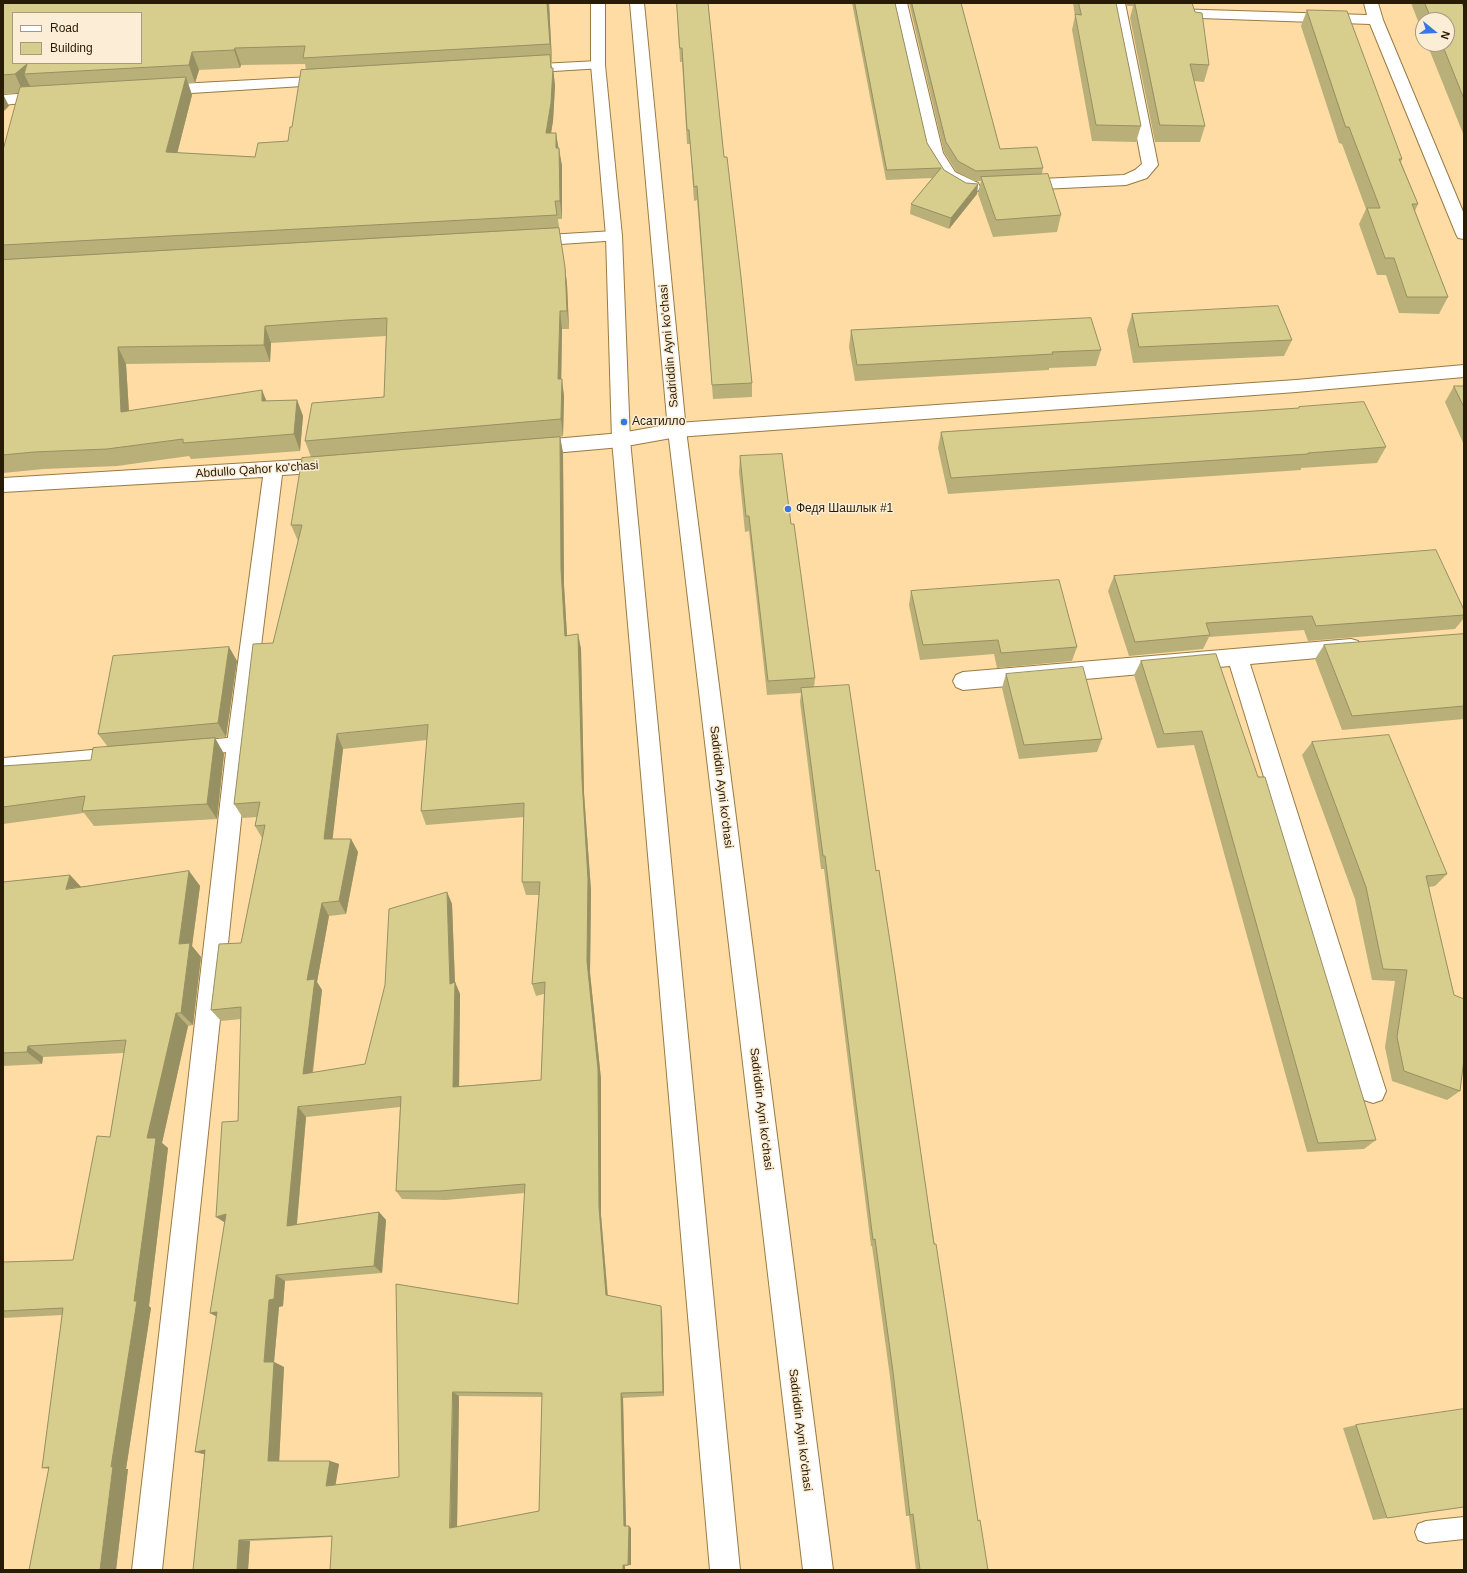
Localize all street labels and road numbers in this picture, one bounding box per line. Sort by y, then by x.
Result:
street label: Sadriddin Ayni ko'chasi [656,284,682,408]
street label: Abdullo Qahor ko'chasi [195,459,319,481]
street label: Sadriddin Ayni ko'chasi [706,725,736,849]
street label: Sadriddin Ayni ko'chasi [746,1047,776,1171]
street label: Sadriddin Ayni ko'chasi [785,1368,815,1492]

